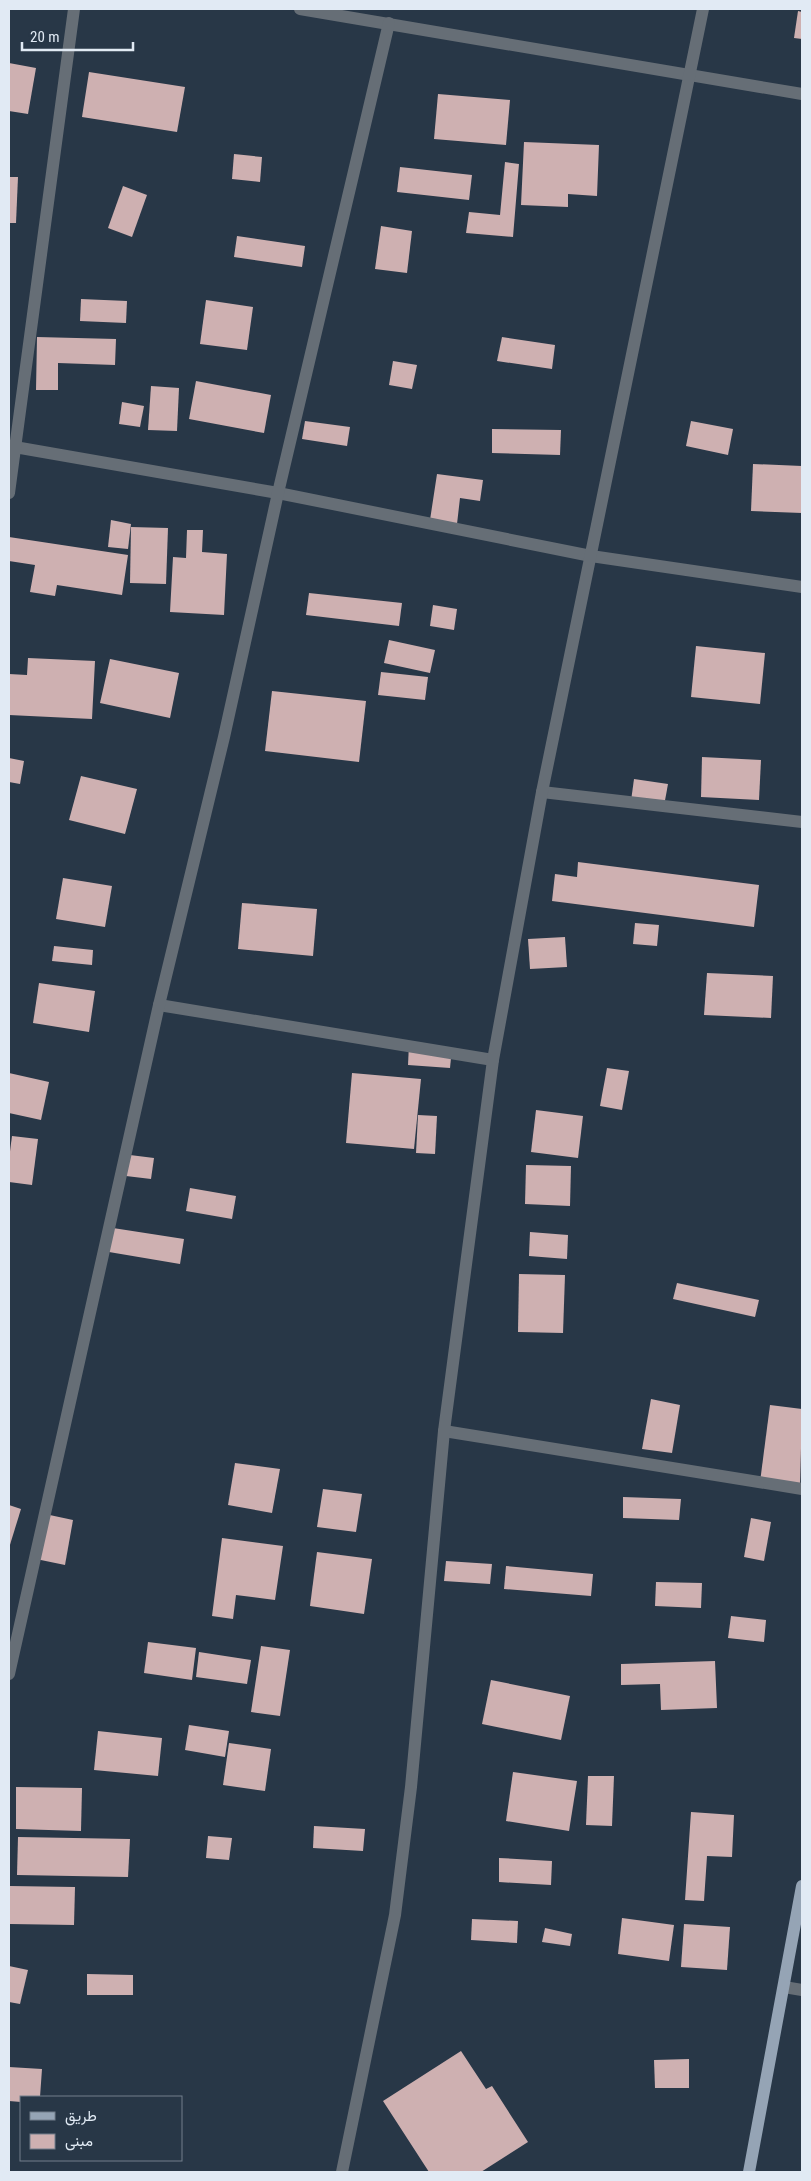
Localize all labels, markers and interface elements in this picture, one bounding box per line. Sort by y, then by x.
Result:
scale bar [22,20,134,52]
text: 20 m [30,28,60,46]
legend [20,2096,182,2161]
text: طريق [65,2107,97,2126]
text: مبنى [65,2132,93,2151]

